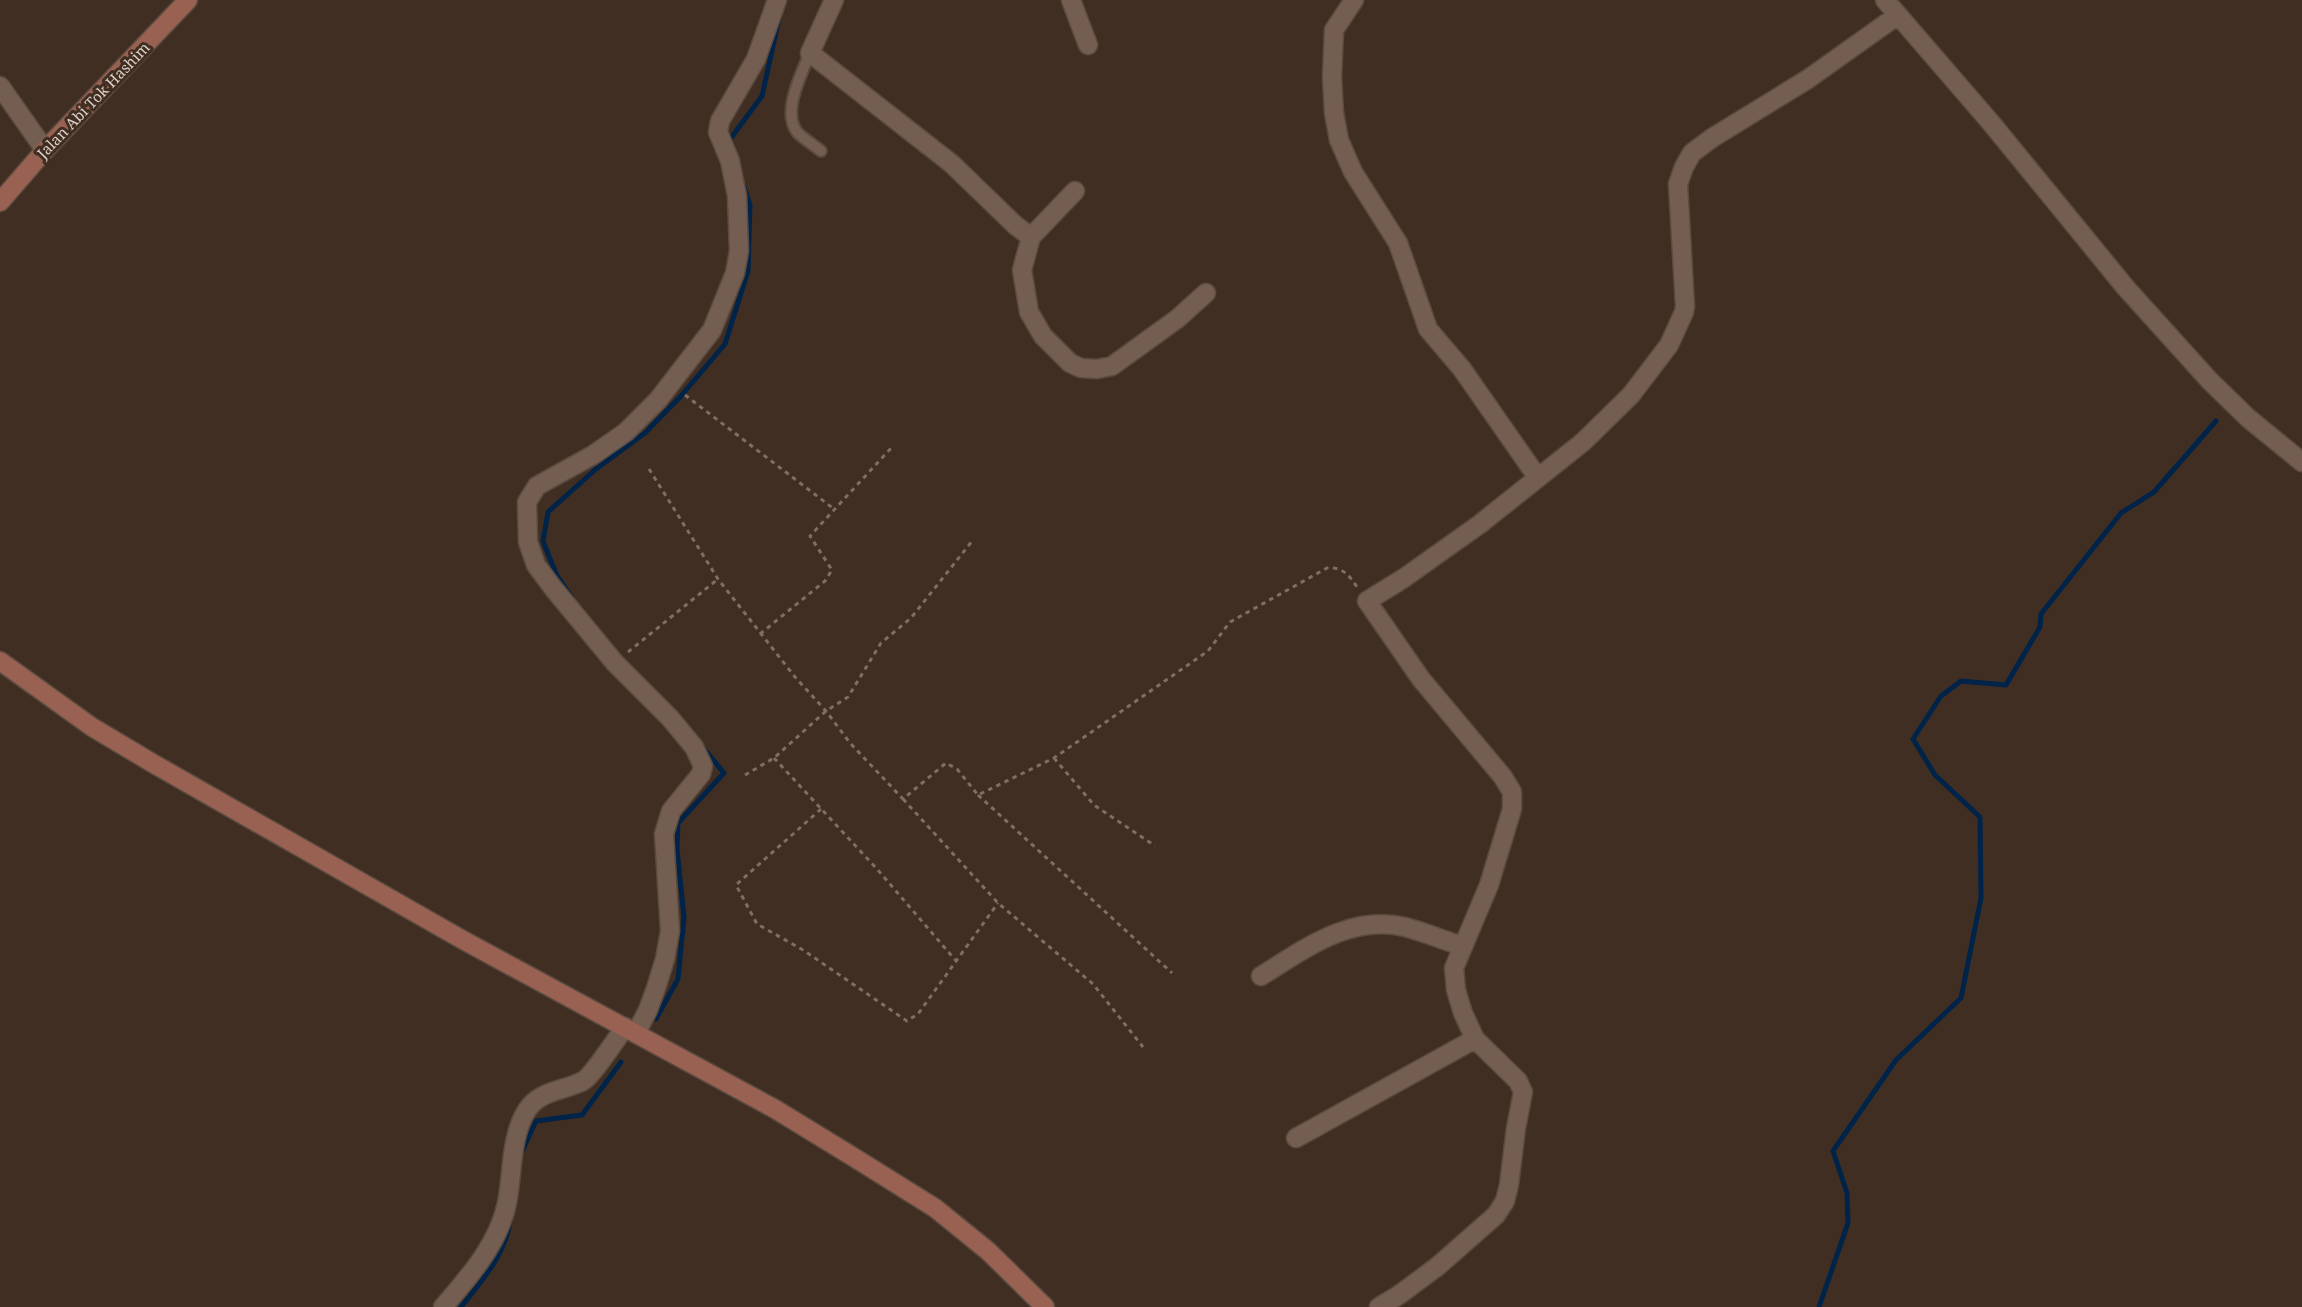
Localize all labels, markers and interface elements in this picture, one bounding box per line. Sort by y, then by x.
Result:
street label: Jalan Abi Tok Hashim [32,38,154,163]

